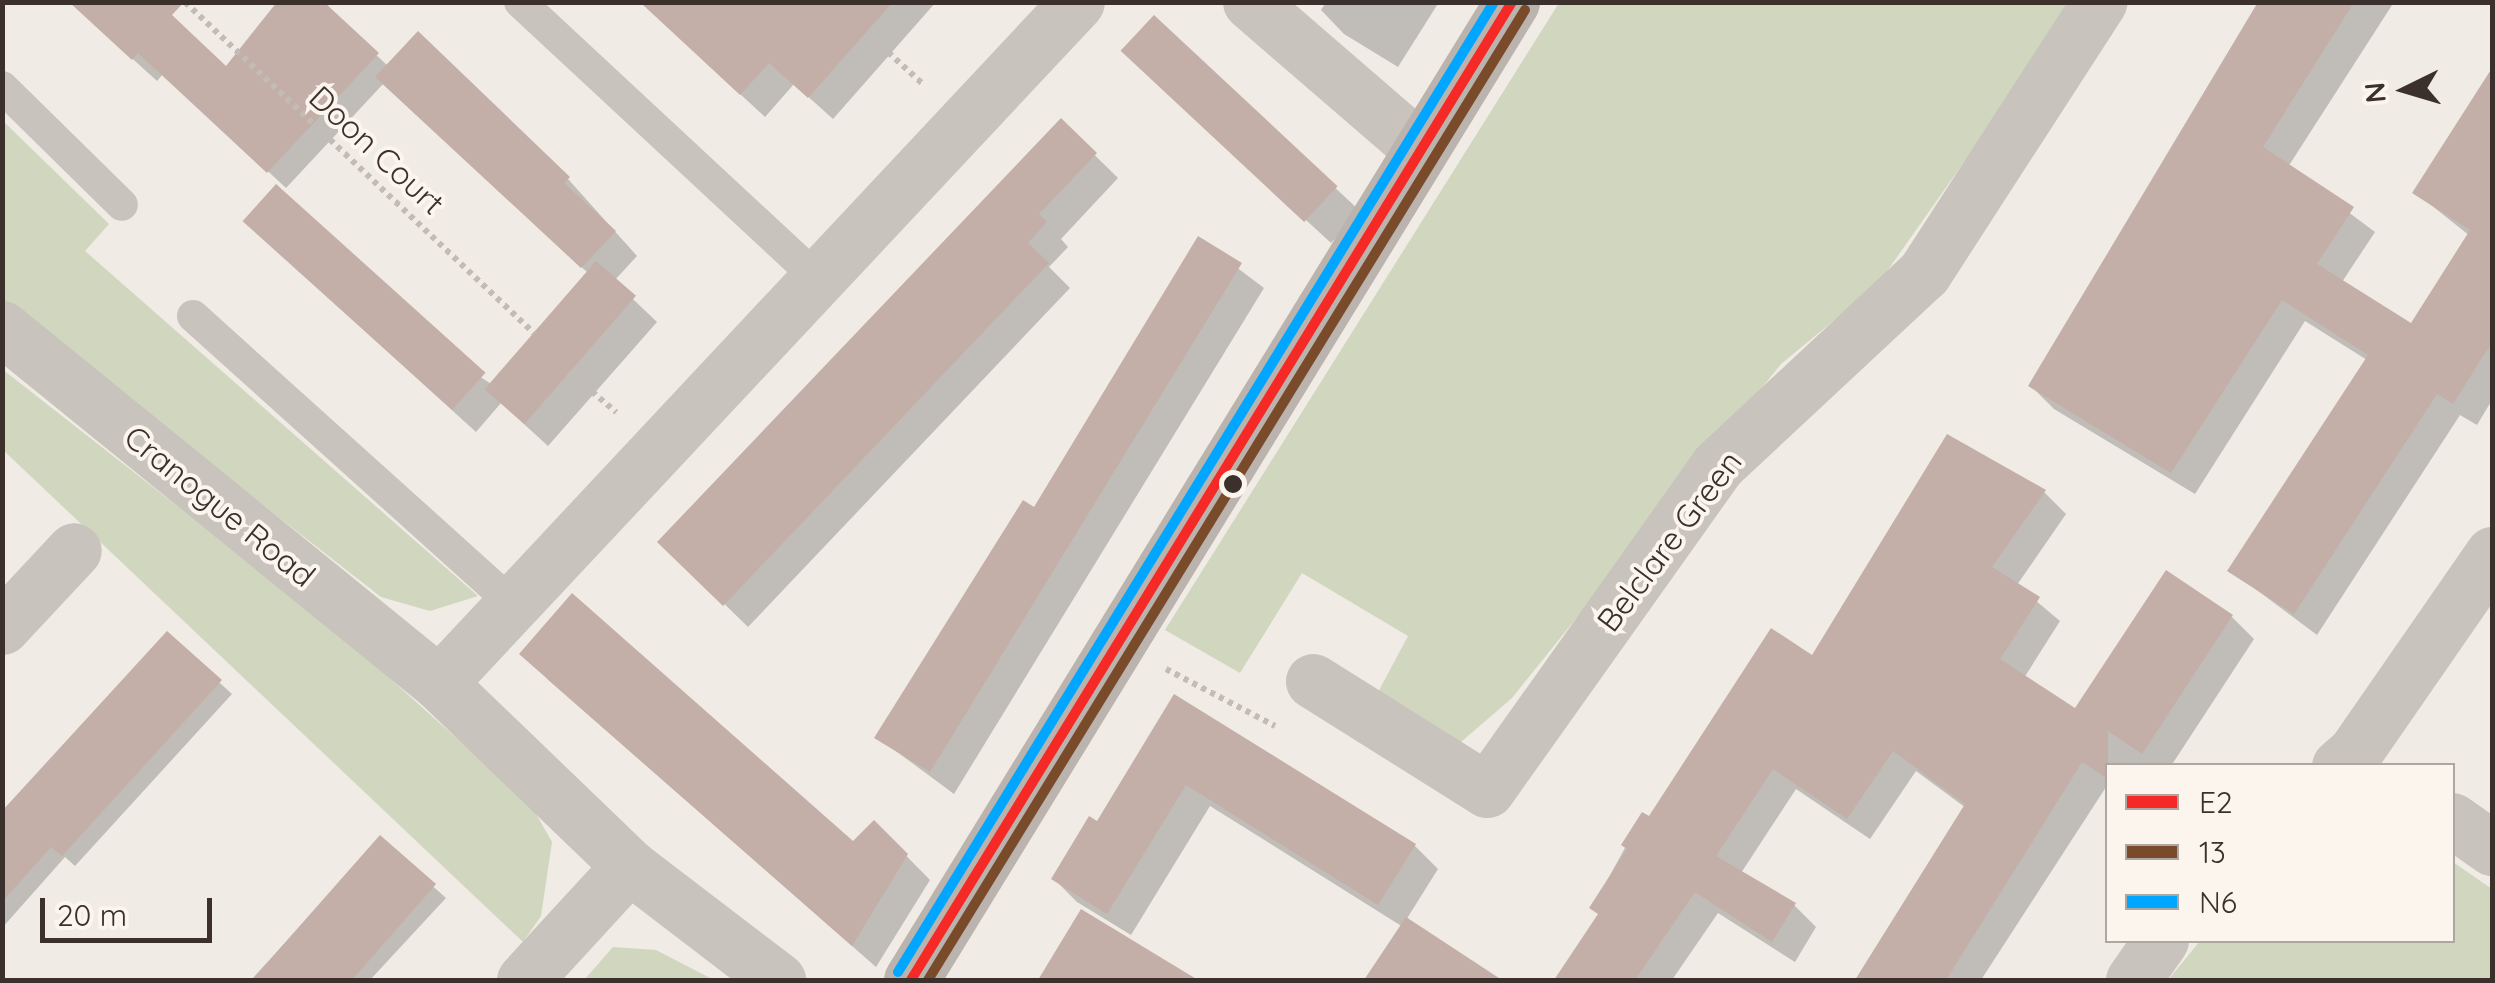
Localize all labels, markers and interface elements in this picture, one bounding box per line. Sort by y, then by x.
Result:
north arrow [2355,40,2455,140]
street label: Doon Court [301,78,453,222]
text: N [2356,81,2393,104]
street label: Cranogue Road [117,417,323,595]
street label: Belclare Green [1589,443,1749,639]
unlabelled marker [1223,474,1243,494]
legend [2105,763,2455,943]
text: E2 [2199,783,2233,821]
text: 13 [2199,833,2226,871]
scale bar [45,878,218,940]
text: N6 [2199,883,2237,921]
text: 20 m [57,896,127,934]

